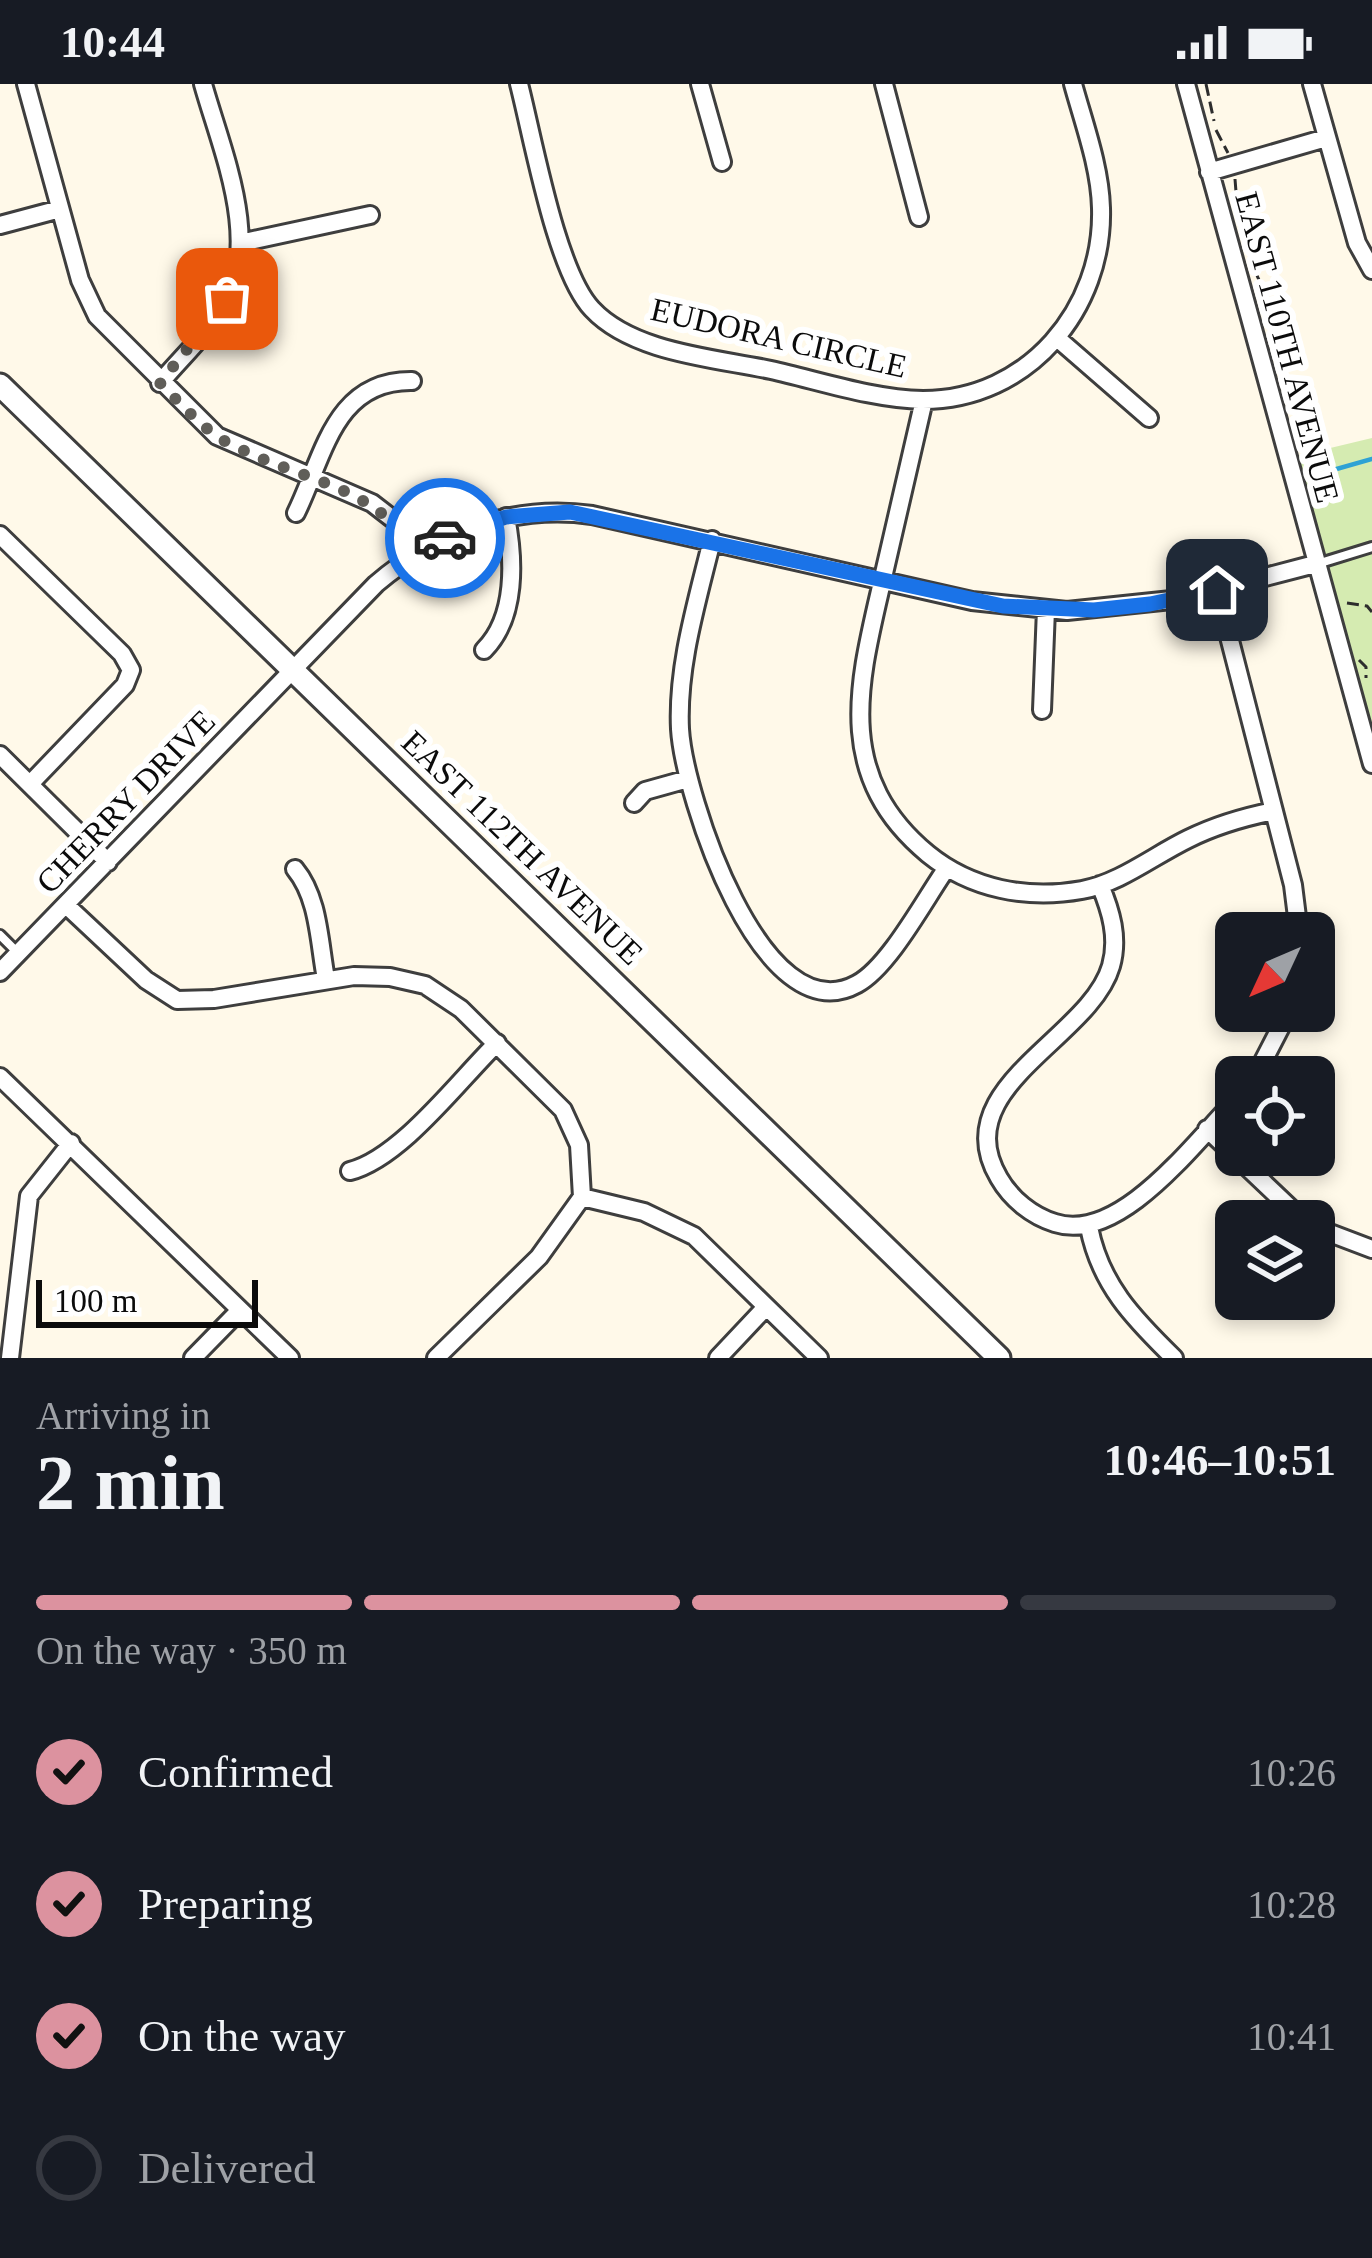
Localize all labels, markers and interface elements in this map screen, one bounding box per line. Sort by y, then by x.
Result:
text: 10:44 [60,17,165,67]
street label: EAST 110TH AVENUE [1228,188,1346,507]
pin [176,248,278,350]
icon: bag [194,266,260,332]
street label: EUDORA CIRCLE [647,291,910,385]
courier [385,478,505,598]
icon: car [412,505,478,571]
pin [1166,539,1268,641]
icon: home [1184,557,1250,623]
street label: CHERRY DRIVE [29,703,222,900]
street label: EAST 112TH AVENUE [395,724,650,972]
north arrow [1215,912,1335,1032]
map controls [1215,912,1335,1320]
button: locate [1215,1056,1335,1176]
button: layers [1215,1200,1335,1320]
scale bar [36,1274,258,1327]
text: 100 m [54,1283,137,1319]
text: Arriving in [36,1394,210,1437]
text: 10:46–10:51 [1104,1435,1336,1485]
text: 2 min [36,1439,225,1526]
text: On the way · 350 m [36,1629,347,1672]
icon: check [36,1739,102,1805]
text: Confirmed [138,1747,333,1797]
text: 10:26 [1247,1751,1336,1794]
icon: check [36,1871,102,1937]
text: Preparing [138,1879,313,1929]
text: 10:28 [1247,1883,1336,1926]
icon: check [36,2003,102,2069]
text: On the way [138,2011,345,2061]
text: 10:41 [1247,2015,1336,2058]
text: Delivered [138,2143,315,2193]

